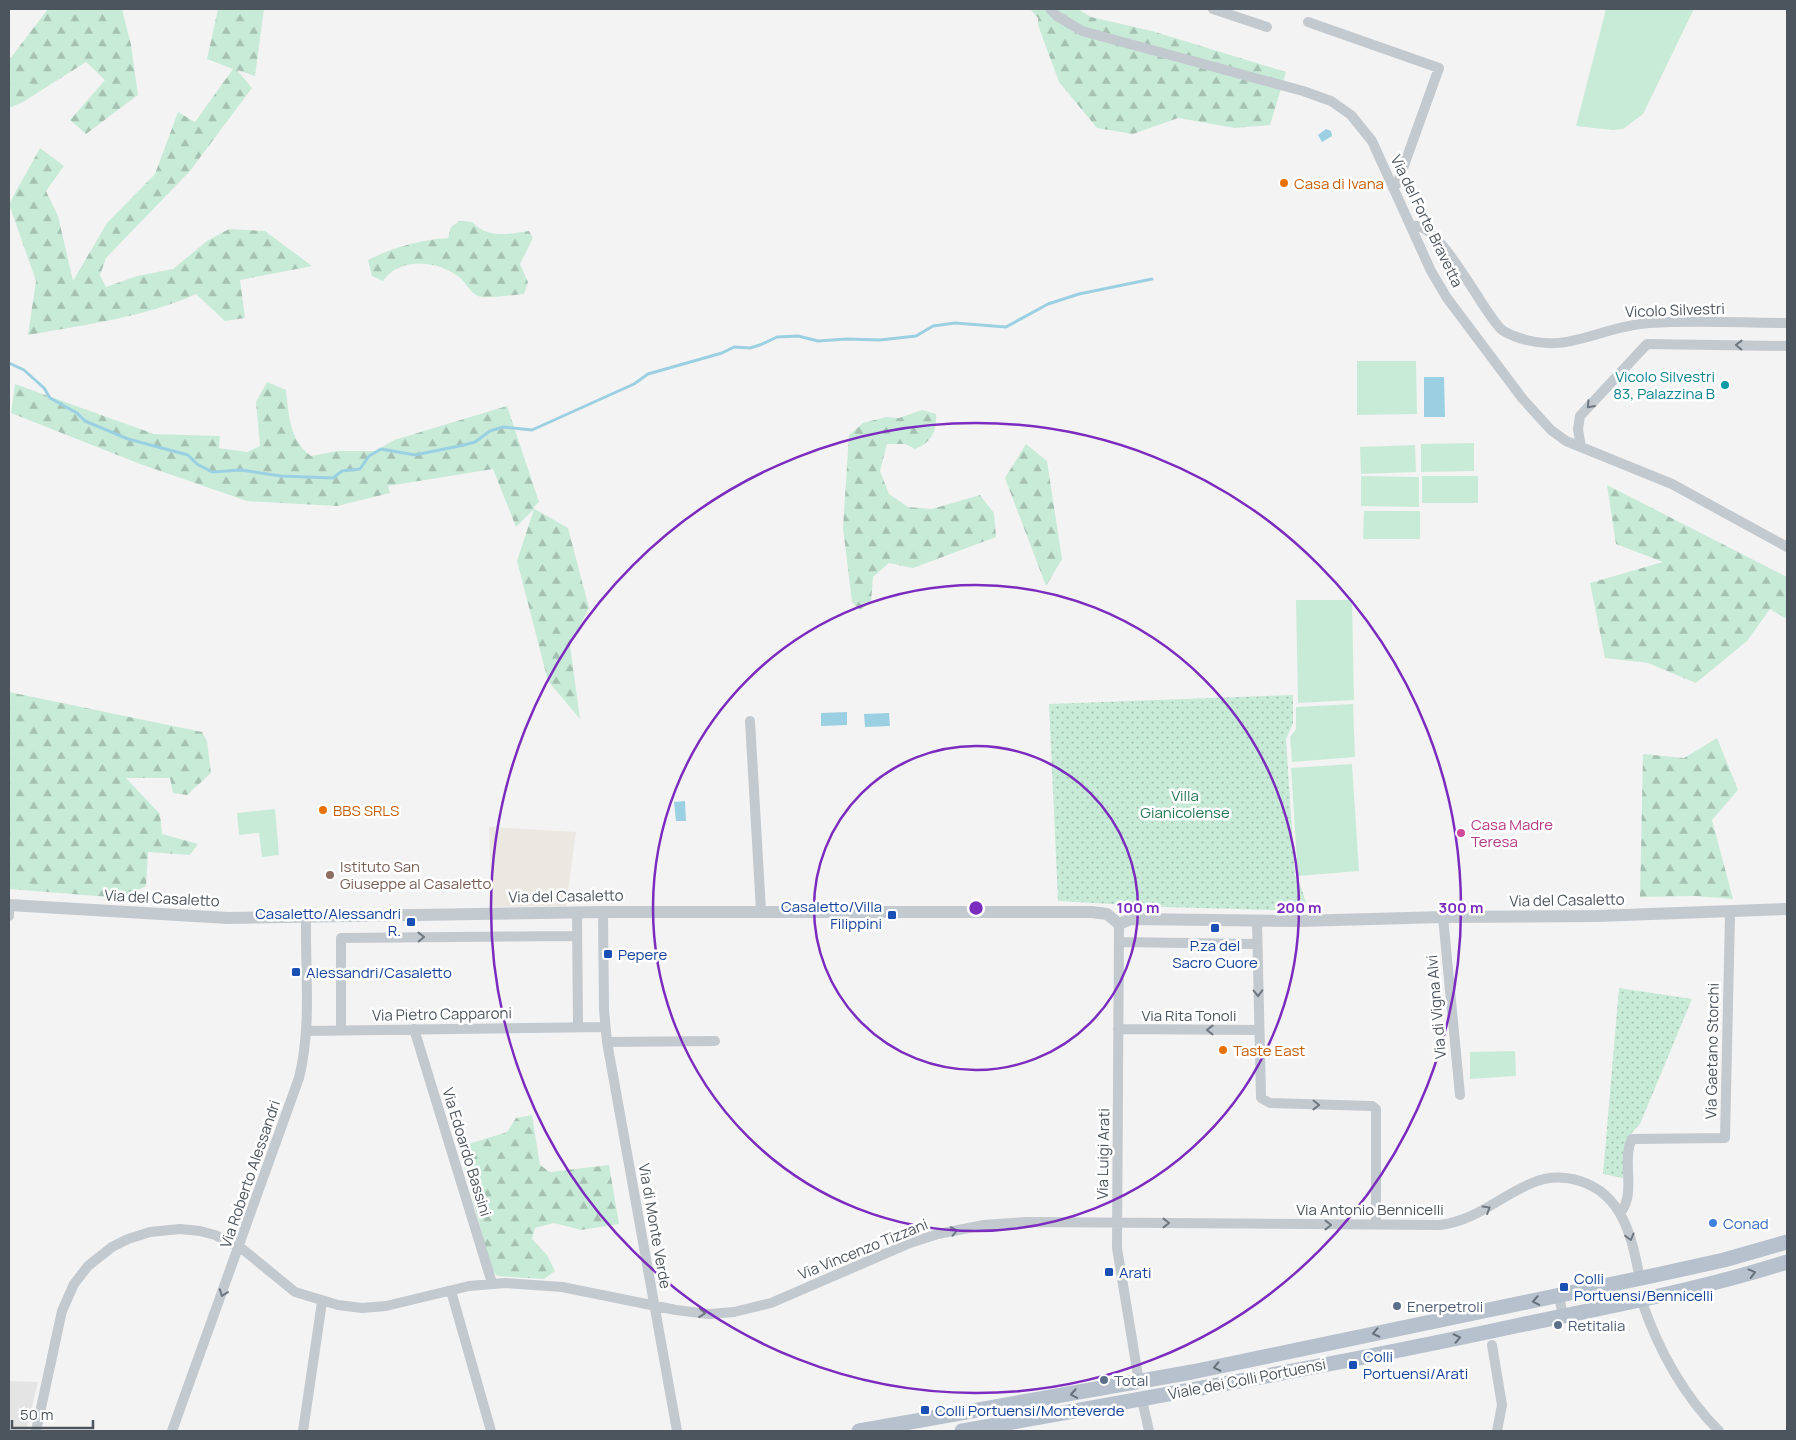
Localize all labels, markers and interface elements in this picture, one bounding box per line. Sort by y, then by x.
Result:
street label: Via del Forte Bravetta [1386,151,1468,291]
place label: Casa di Ivana [1294,173,1384,194]
marker: Casa di Ivana [1278,177,1290,189]
street label: Vicolo Silvestri [1625,298,1725,322]
one-way arrow [1734,340,1742,350]
place label: Vicolo Silvestri 83, Palazzina B [1613,366,1715,404]
marker: Vicolo Silvestri 83, Palazzina B [1719,379,1731,391]
one-way arrow [1587,399,1596,408]
park label: Villa Gianicolense [1140,785,1230,823]
place label: BBS SRLS [333,800,399,821]
marker: BBS SRLS [317,804,329,816]
place label: Casa Madre Teresa [1471,814,1553,852]
marker: Casa Madre Teresa [1455,827,1467,839]
place label: Istituto San Giuseppe al Casaletto [340,856,491,894]
marker: Istituto San Giuseppe al Casaletto [324,869,336,881]
street label: Via del Casaletto [104,884,220,912]
street label: Via del Casaletto [508,884,624,908]
street label: Via del Casaletto [1509,888,1625,912]
place label: Casaletto/Villa Filippini [781,896,882,934]
text: 100 m [1117,897,1159,918]
text: 200 m [1276,897,1322,918]
text: 300 m [1439,897,1483,918]
centre of rings [967,899,985,917]
place label: Casaletto/Alessandri R. [255,903,401,941]
marker: Casaletto/Villa Filippini [886,909,898,921]
marker: Casaletto/Alessandri R. [405,916,417,928]
marker: P.za del Sacro Cuore [1209,922,1221,934]
one-way arrow [417,932,425,942]
place label: P.za del Sacro Cuore [1172,935,1258,973]
place label: Pepere [618,944,667,965]
marker: Pepere [602,948,614,960]
street label: Via di Vigna Alvi [1421,954,1451,1060]
place label: Alessandri/Casaletto [306,962,452,983]
marker: Alessandri/Casaletto [290,966,302,978]
street label: Via Gaetano Storchi [1700,983,1724,1119]
one-way arrow [1253,990,1263,997]
street label: Via Pietro Capparoni [372,1002,512,1026]
street label: Via Rita Tonoli [1141,1005,1237,1026]
one-way arrow [1206,1025,1214,1035]
place label: Taste East [1233,1040,1305,1061]
marker: Taste East [1217,1044,1229,1056]
street label: Via Edoardo Bassini [437,1085,497,1219]
street label: Via Roberto Alessandri [215,1097,285,1251]
one-way arrow [1313,1099,1321,1110]
street label: Via Luigi Arati [1092,1108,1114,1200]
street label: Via di Monte Verde [634,1162,676,1290]
street label: Via Antonio Bennicelli [1296,1199,1444,1220]
one-way arrow [1482,1205,1491,1215]
street label: Via Vincenzo Tizzani [795,1213,931,1285]
place label: Conad [1723,1213,1769,1234]
marker: Conad [1707,1217,1719,1229]
one-way arrow [1162,1218,1170,1228]
one-way arrow [1325,1219,1333,1230]
one-way arrow [950,1226,959,1237]
one-way arrow [1624,1233,1635,1242]
place label: Arati [1119,1262,1151,1283]
marker: Arati [1103,1266,1115,1278]
place label: Colli Portuensi/Bennicelli [1574,1268,1713,1306]
one-way arrow [1748,1268,1756,1278]
marker: Colli Portuensi/Bennicelli [1558,1281,1570,1293]
one-way arrow [219,1288,229,1296]
one-way arrow [1531,1295,1540,1306]
place label: Enerpetroli [1407,1296,1483,1317]
marker: Enerpetroli [1391,1300,1403,1312]
one-way arrow [698,1307,706,1318]
place label: Retitalia [1568,1315,1625,1336]
marker: Retitalia [1552,1319,1564,1331]
one-way arrow [1372,1327,1381,1338]
one-way arrow [1453,1333,1462,1344]
place label: Colli Portuensi/Arati [1363,1346,1468,1384]
street label: Viale dei Colli Portuensi [1166,1353,1328,1405]
marker: Colli Portuensi/Arati [1347,1359,1359,1371]
one-way arrow [1213,1361,1222,1372]
place label: Total [1114,1370,1148,1391]
marker: Total [1098,1374,1110,1386]
one-way arrow [1070,1388,1079,1398]
scale bar [12,1398,94,1430]
place label: Colli Portuensi/Monteverde [935,1400,1125,1421]
text: 50 m [20,1404,54,1425]
marker: Colli Portuensi/Monteverde [919,1404,931,1416]

